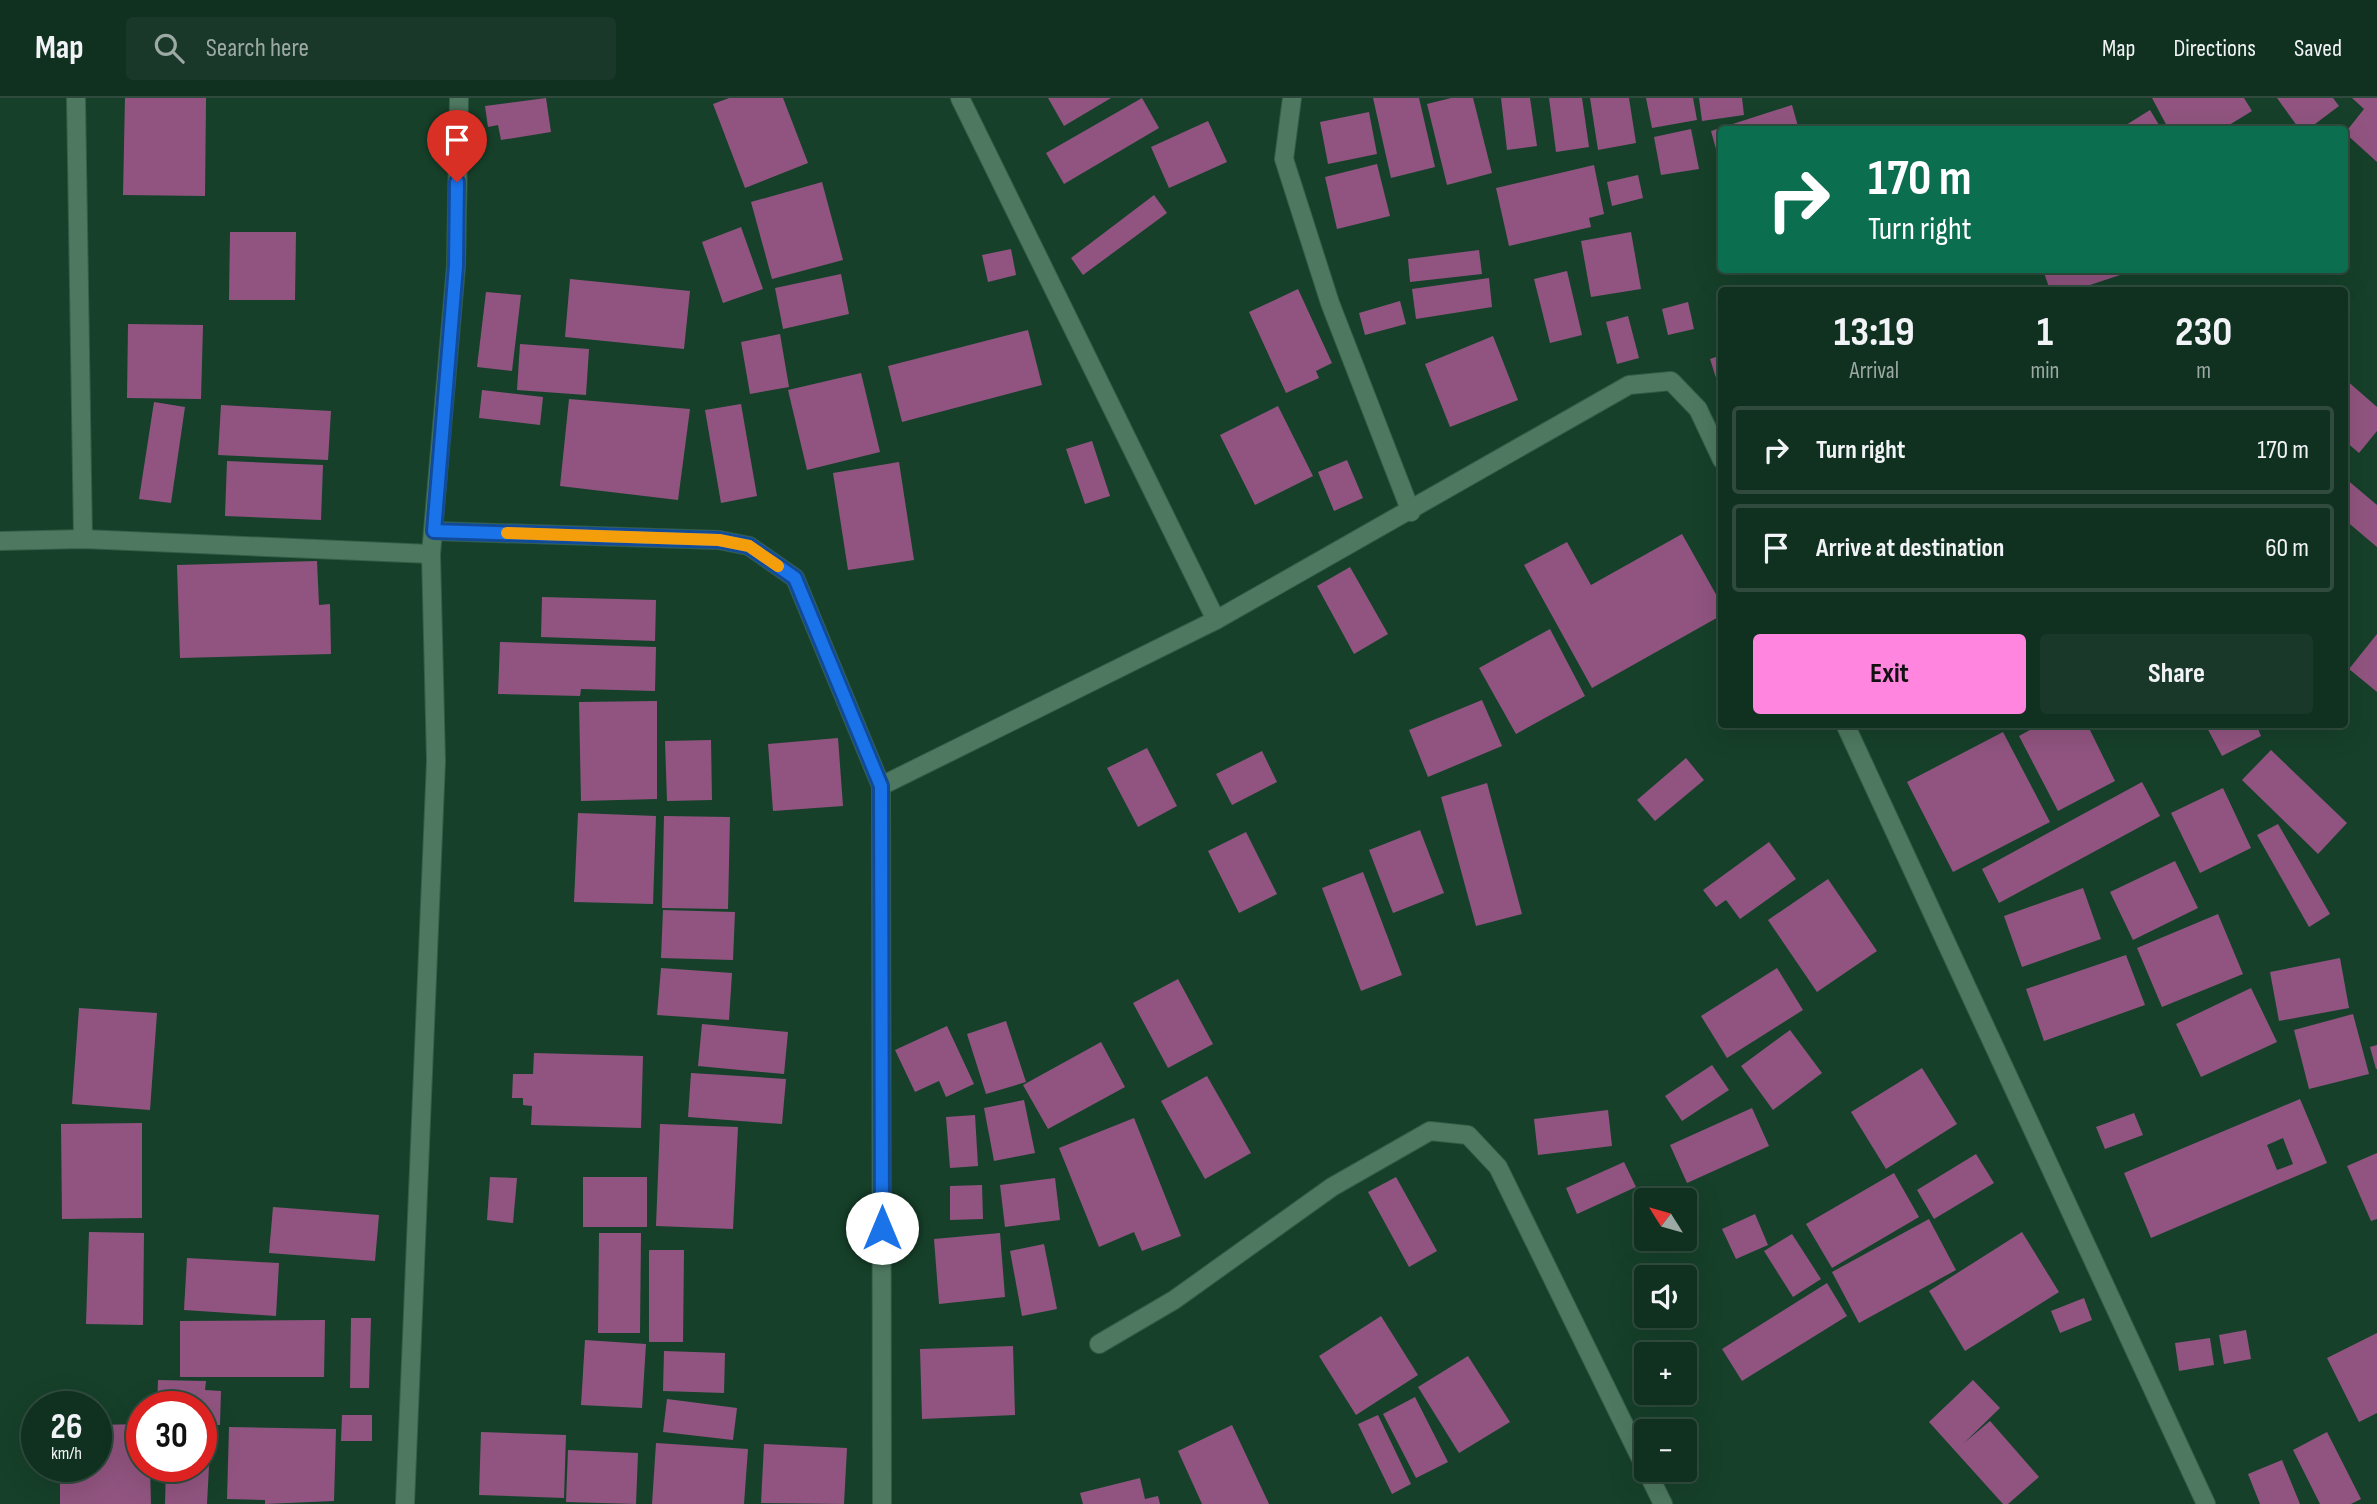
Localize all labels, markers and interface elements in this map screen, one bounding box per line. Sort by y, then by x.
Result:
search box [126,17,616,80]
text: Map [35,28,84,68]
icon: search [150,29,188,67]
text: Search here [206,33,309,64]
text: Map [2102,34,2135,63]
text: Directions [2173,34,2256,63]
text: Saved [2294,34,2342,63]
pin [427,110,487,182]
icon: arrive [438,121,476,159]
text: 170 m [1868,150,1972,209]
icon: right [1753,154,1844,245]
text: Turn right [1868,210,1972,249]
text: 13:19 [1834,307,1915,358]
text: 1 [2037,307,2053,358]
text: 230 [2175,307,2232,358]
text: Arrival [1849,357,1899,385]
text: min [2030,357,2059,385]
text: m [2196,357,2211,385]
icon: right [1757,431,1795,469]
text: Turn right [1816,435,1905,466]
text: 170 m [2257,435,2309,466]
icon: arrive [1757,529,1795,567]
text: Arrive at destination [1816,533,2004,564]
text: 60 m [2265,533,2309,564]
button: Exit [1753,634,2026,714]
button: Share [2040,634,2313,714]
north arrow [1634,1188,1698,1251]
map controls [1634,1188,1697,1482]
position arrow [845,1191,919,1265]
button: sound [1634,1265,1697,1328]
button: + [1634,1342,1697,1405]
speed limit sign: 30 [126,1391,217,1482]
text: 26 [51,1406,82,1449]
button: − [1634,1419,1697,1482]
text: km/h [51,1443,82,1464]

